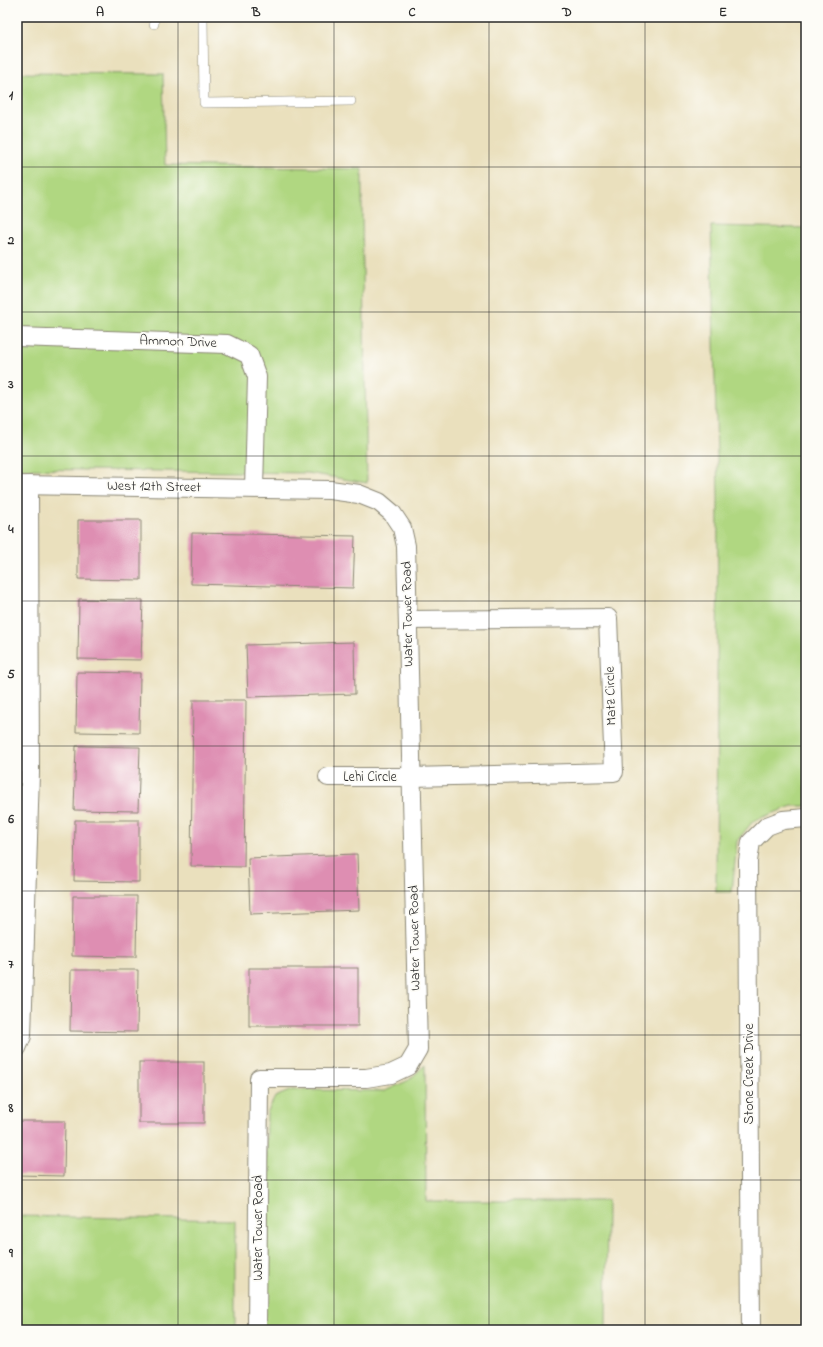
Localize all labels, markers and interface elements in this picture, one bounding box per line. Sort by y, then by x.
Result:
text: A [96,3,104,22]
text: B [251,3,261,22]
text: C [408,3,416,22]
text: D [561,3,572,22]
text: E [719,3,727,22]
text: 1 [9,86,14,105]
text: 2 [7,231,15,250]
street label: Ammon Drive [139,330,218,354]
text: 3 [7,375,14,394]
street label: West 12th Street [107,476,201,498]
text: 4 [7,520,14,539]
street label: Water Tower Road [397,561,419,667]
text: 5 [7,665,15,684]
street label: Matz Circle [599,665,623,726]
street label: Lehi Circle [343,767,397,788]
text: 6 [7,810,14,829]
street label: Water Tower Road [404,885,426,991]
text: 7 [8,955,14,974]
street label: Stone Creek Drive [739,1023,760,1125]
text: 8 [8,1099,14,1118]
street label: Water Tower Road [248,1175,269,1281]
text: 9 [8,1244,14,1263]

